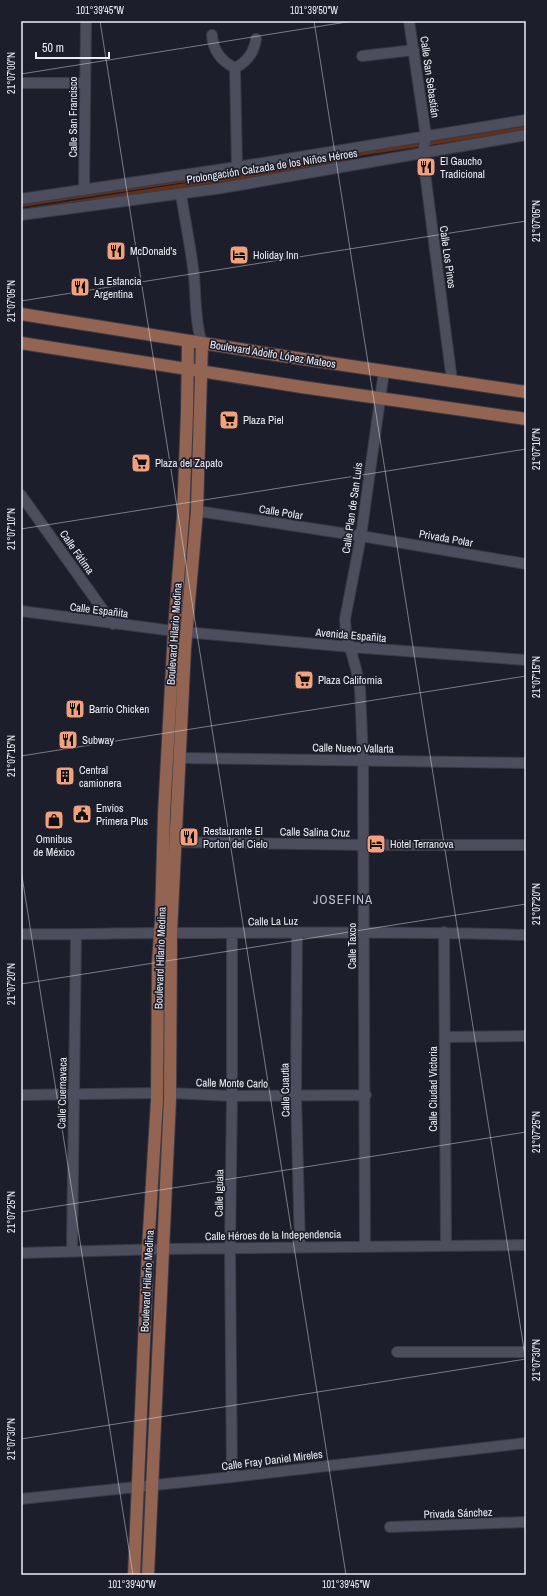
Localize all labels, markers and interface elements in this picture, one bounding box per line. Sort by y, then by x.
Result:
text: 101°39'45"W [76,4,124,17]
text: 101°39'50"W [290,4,338,17]
scale bar [36,34,109,60]
street label: Calle San Sebastián [417,35,443,119]
text: 50 m [42,40,64,56]
text: 21°07'00"N [5,52,18,94]
street label: Calle San Francisco [66,76,80,158]
street label: Prolongación Calzada de los Niños Héroes [185,145,359,186]
place label: El Gaucho Tradicional [440,154,485,181]
restaurant icon: El Gaucho Tradicional [415,156,437,178]
text: 21°07'05"N [530,200,543,242]
street label: Calle Los Pinos [437,225,459,290]
restaurant icon: McDonald's [105,240,127,262]
place label: McDonald's [130,244,177,258]
hotel icon: Holiday Inn [228,244,250,266]
place label: Holiday Inn [253,248,299,262]
place label: La Estancia Argentina [93,274,142,301]
restaurant icon: La Estancia Argentina [69,276,91,298]
text: 21°07'05"N [5,280,18,322]
street label: Boulevard Adolfo López Mateos [209,337,337,371]
supermarket icon: Plaza Piel [218,409,240,431]
place label: Plaza Piel [243,413,284,427]
text: 21°07'10"N [530,428,543,470]
supermarket icon: Plaza del Zapato [130,452,152,474]
place label: Plaza del Zapato [155,456,223,470]
street label: Calle Plan de San Luis [339,461,365,554]
street label: Calle Polar [258,502,304,522]
text: 21°07'10"N [5,508,18,550]
street label: Privada Polar [418,526,474,550]
street label: Calle Fátima [57,527,97,577]
street label: Boulevard Hilario Medina [163,582,185,686]
street label: Calle Españita [69,599,129,621]
street label: Avenida Españita [314,625,387,645]
text: 21°07'15"N [530,656,543,698]
supermarket icon: Plaza California [293,669,315,691]
place label: Plaza California [318,673,382,687]
restaurant icon: Barrio Chicken [64,698,86,720]
place label: Barrio Chicken [89,702,149,716]
restaurant icon: Subway [57,729,79,751]
place label: Subway [82,733,115,747]
text: 21°07'15"N [5,735,18,777]
street label: Calle Nuevo Vallarta [312,740,394,756]
place label: Central camionera [79,763,122,790]
building icon: Central camionera [54,765,76,787]
place label: Envíos Primera Plus [96,801,149,828]
public building icon: Envíos Primera Plus [71,803,93,825]
shop icon: Omnibus de México [43,809,65,831]
place label: Restaurante El Porton del Cielo [203,824,268,851]
street label: Calle Salina Cruz [280,824,351,840]
restaurant icon: Restaurante El Porton del Cielo [178,826,200,848]
place label: Omnibus de México [33,832,75,859]
hotel icon: Hotel Terranova [365,833,387,855]
place label: Hotel Terranova [390,837,454,851]
text: 21°07'20"N [530,883,543,925]
district label: JOSEFINA [313,891,373,908]
street label: Boulevard Hilario Medina [151,907,169,1009]
street label: Calle La Luz [248,914,299,928]
street label: Calle Taxco [345,923,359,969]
text: 21°07'20"N [5,963,18,1005]
street label: Calle Ciudad Victoria [426,1046,440,1132]
street label: Calle Cuernavaca [54,1057,70,1129]
street label: Calle Cuautla [278,1063,292,1117]
street label: Calle Monte Carlo [196,1075,268,1091]
text: 21°07'25"N [530,1111,543,1153]
street label: Calle Iguala [212,1169,226,1217]
text: 21°07'25"N [5,1191,18,1233]
street label: Calle Héroes de la Independencia [205,1227,341,1243]
street label: Boulevard Hilario Medina [137,1230,157,1332]
text: 21°07'30"N [530,1339,543,1381]
text: 21°07'30"N [5,1418,18,1460]
street label: Calle Fray Daniel Mireles [221,1447,324,1473]
street label: Privada Sánchez [423,1505,493,1521]
text: 101°39'40"W [108,1578,156,1591]
text: 101°39'45"W [322,1578,370,1591]

